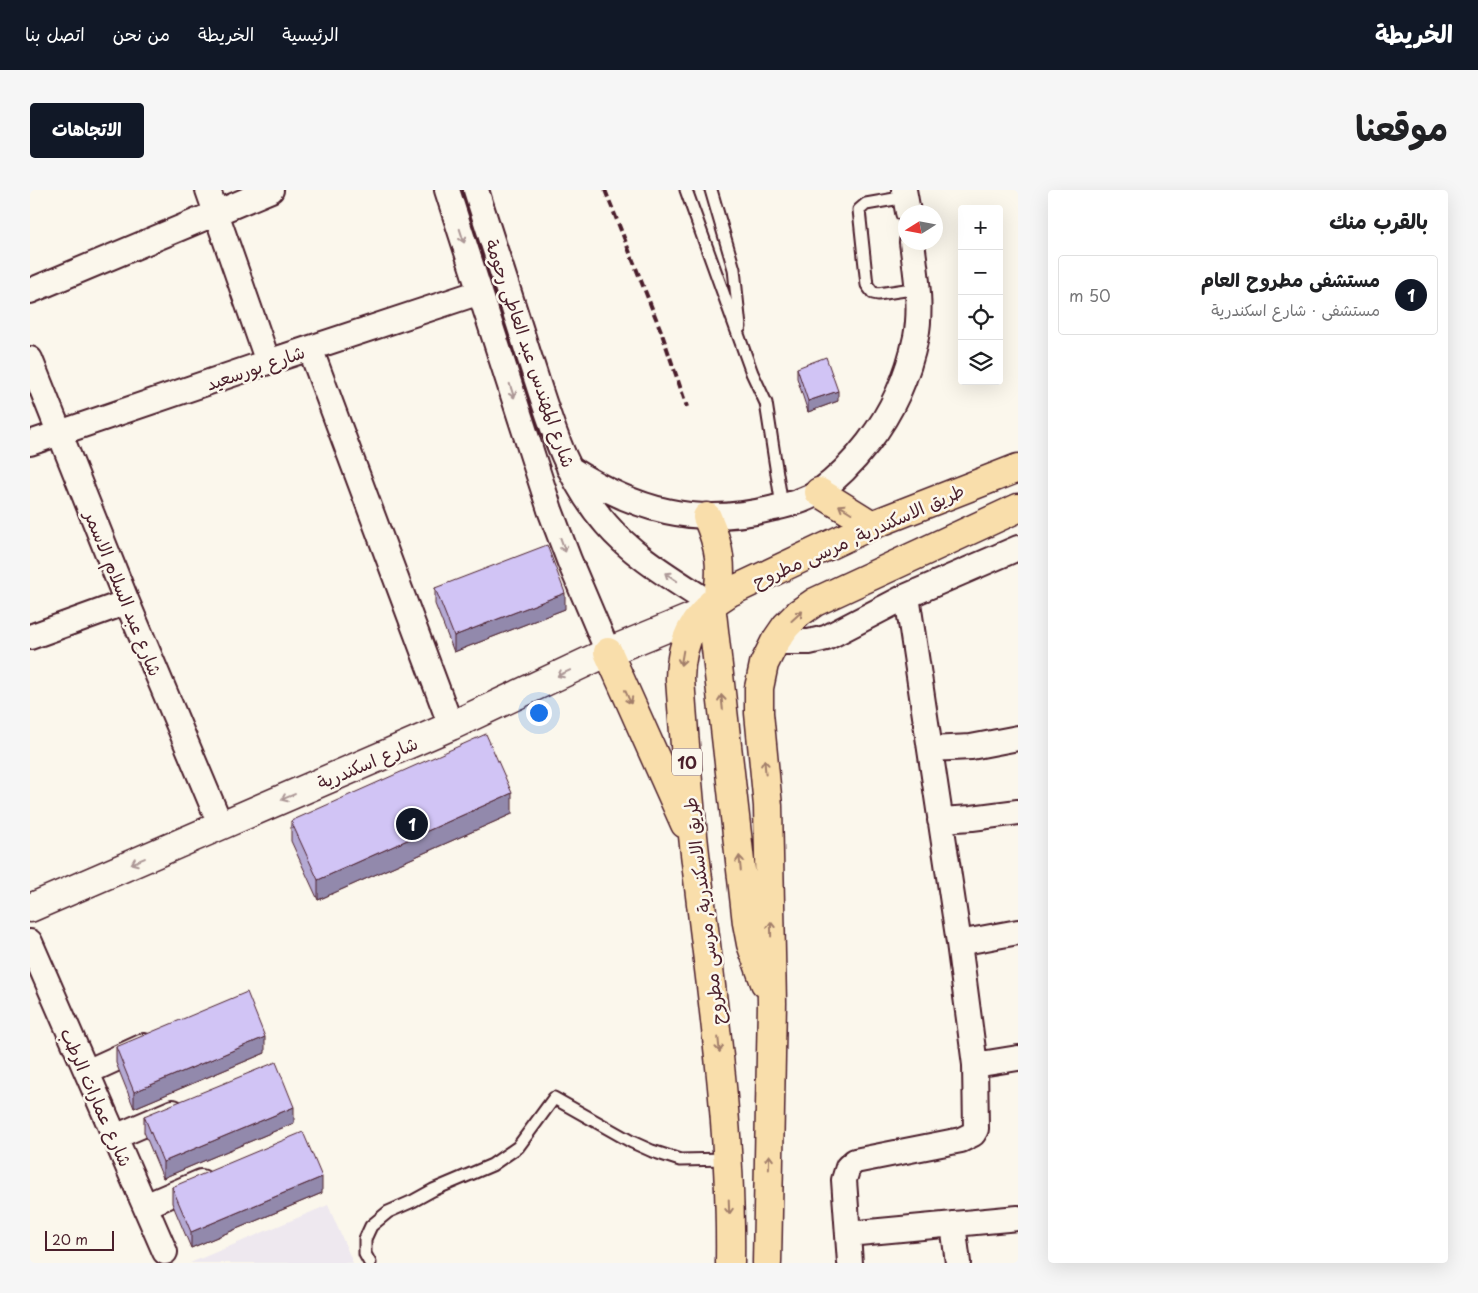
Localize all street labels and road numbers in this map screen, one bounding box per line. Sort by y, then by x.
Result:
street label: شارع المهندس عبد العاطى رحومة [479,235,583,471]
street label: شارع بورسعيد [202,337,308,397]
street label: طريق الاسكندرية, مرسى مطروح [748,476,968,594]
street label: شارع عبد السلام الاسمر [76,504,170,681]
street label: شارع اسكندرية [312,729,422,795]
road number: 10 [672,748,702,776]
street label: طريق الاسكندرية, مرسى مطروح [676,796,730,1026]
street label: شارع عمارات الرطب [54,1023,140,1171]

